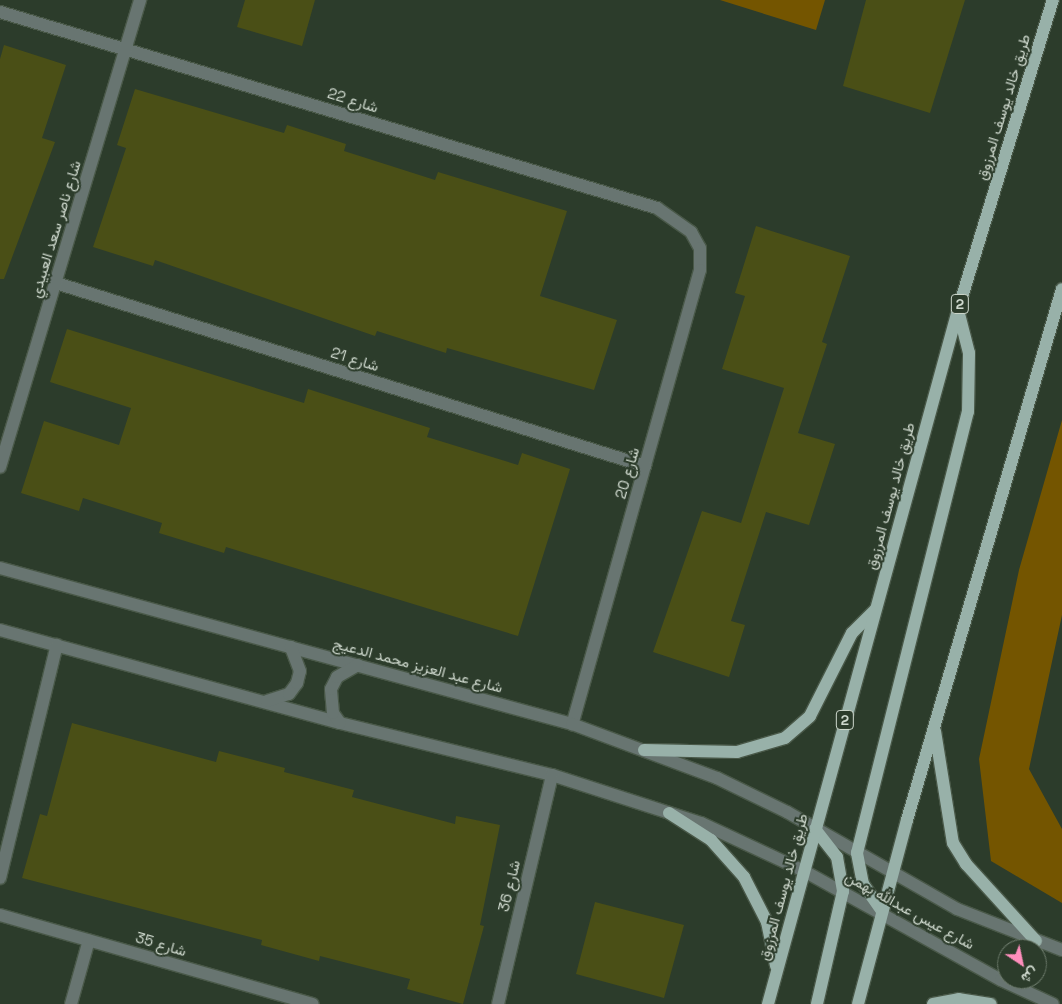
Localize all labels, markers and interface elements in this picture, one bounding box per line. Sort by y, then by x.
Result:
street label: طريق خالد يوسف المرزوق [972,32,1034,182]
street label: شارع 22 [325,84,381,116]
street label: شارع ناصر سعد العبيدي [26,158,84,300]
road number: 2 [950,292,970,316]
street label: شارع 21 [329,343,381,375]
street label: طريق خالد يوسف المرزوق [862,421,918,571]
street label: شارع 20 [611,445,643,501]
street label: شارع عبد العزيز محمد الدعيج [331,634,505,696]
road number: 2 [835,708,855,732]
street label: طريق خالد يوسف المرزوق [755,812,811,962]
street label: شارع 36 [494,859,524,913]
street label: شارع عيس عبدالله بهمن [842,867,978,953]
street label: شارع 35 [133,928,189,960]
north arrow [997,939,1047,989]
text: ش [1018,963,1042,988]

